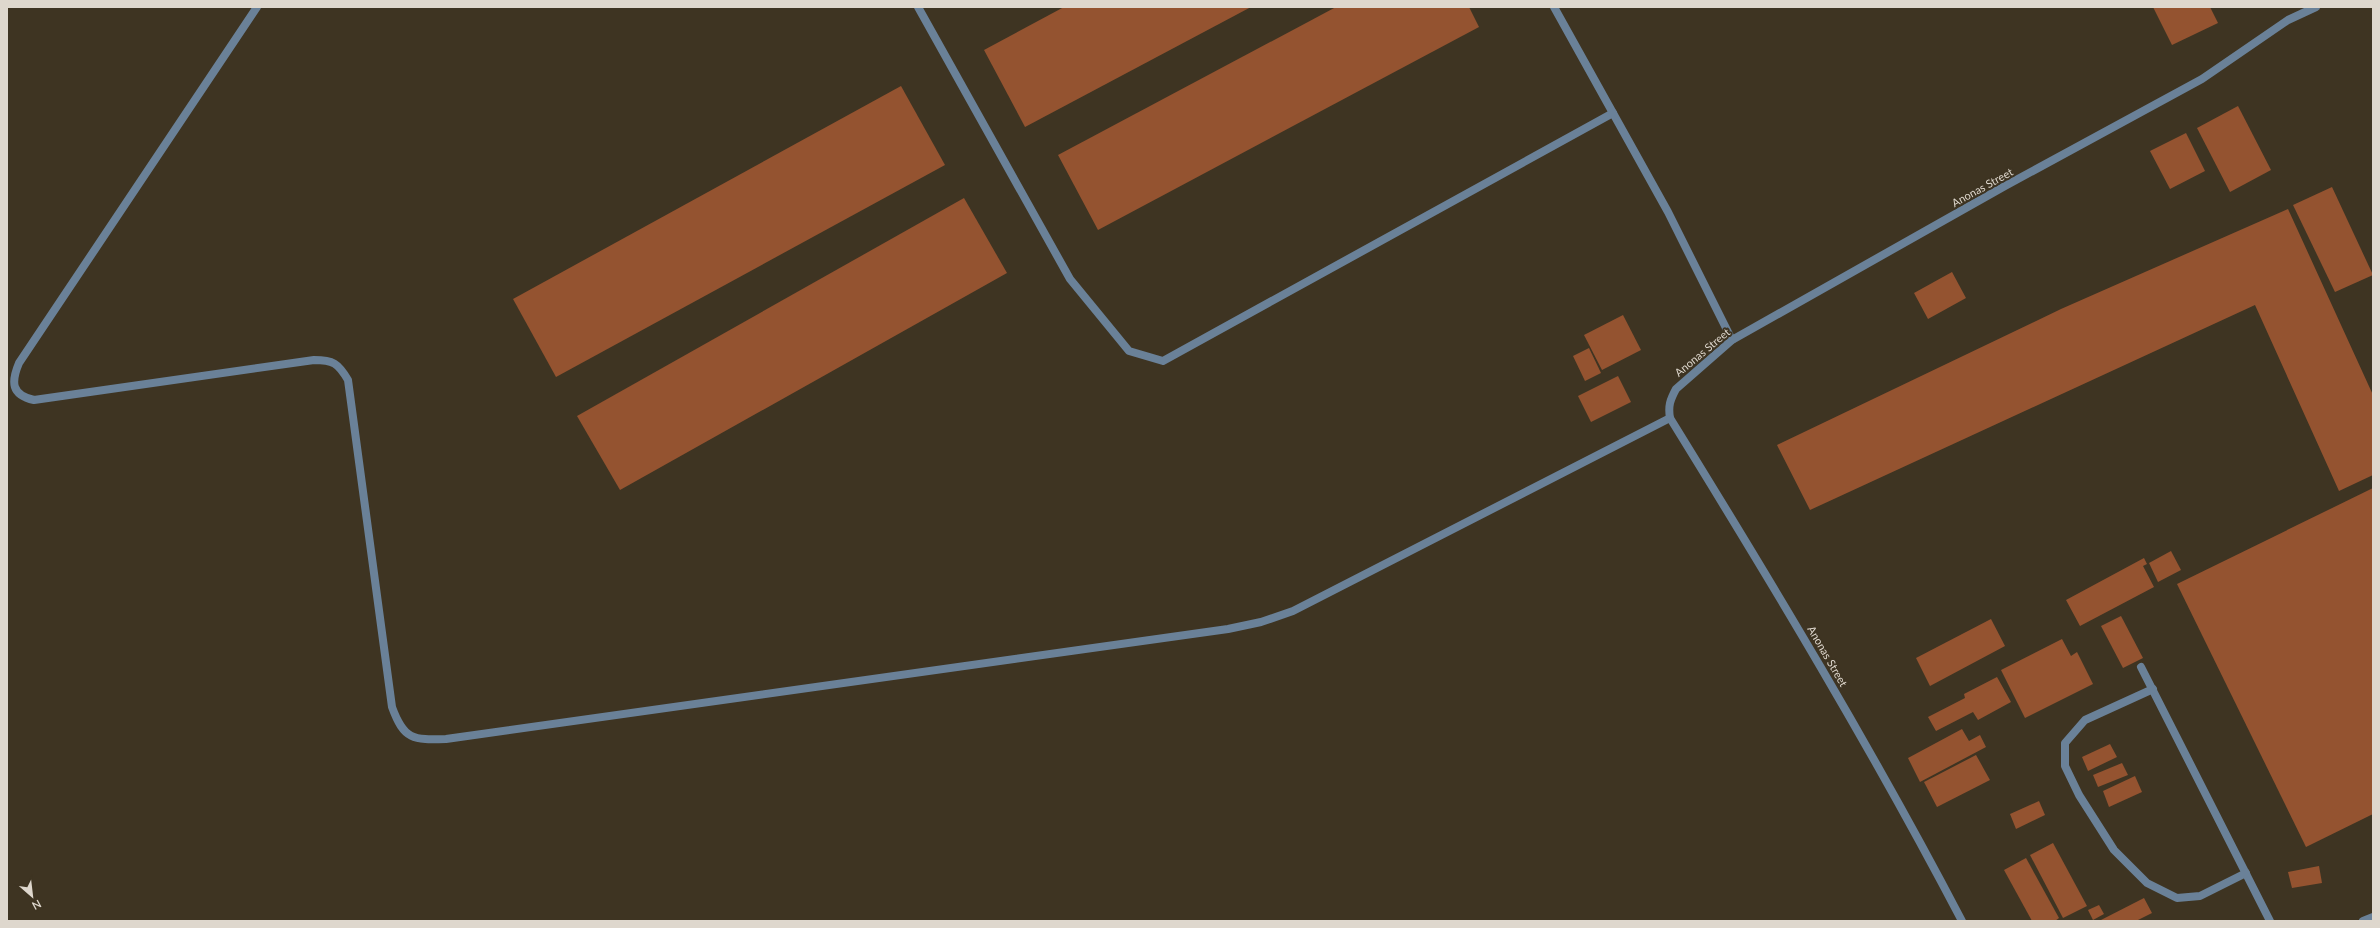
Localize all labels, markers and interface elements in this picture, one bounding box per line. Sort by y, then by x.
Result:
street label: Anonas Street [1949,165,2015,209]
street label: Anonas Street [1672,325,1732,379]
street label: Anonas Street [1805,623,1851,689]
north arrow [12,876,52,916]
text: N [30,898,44,913]

